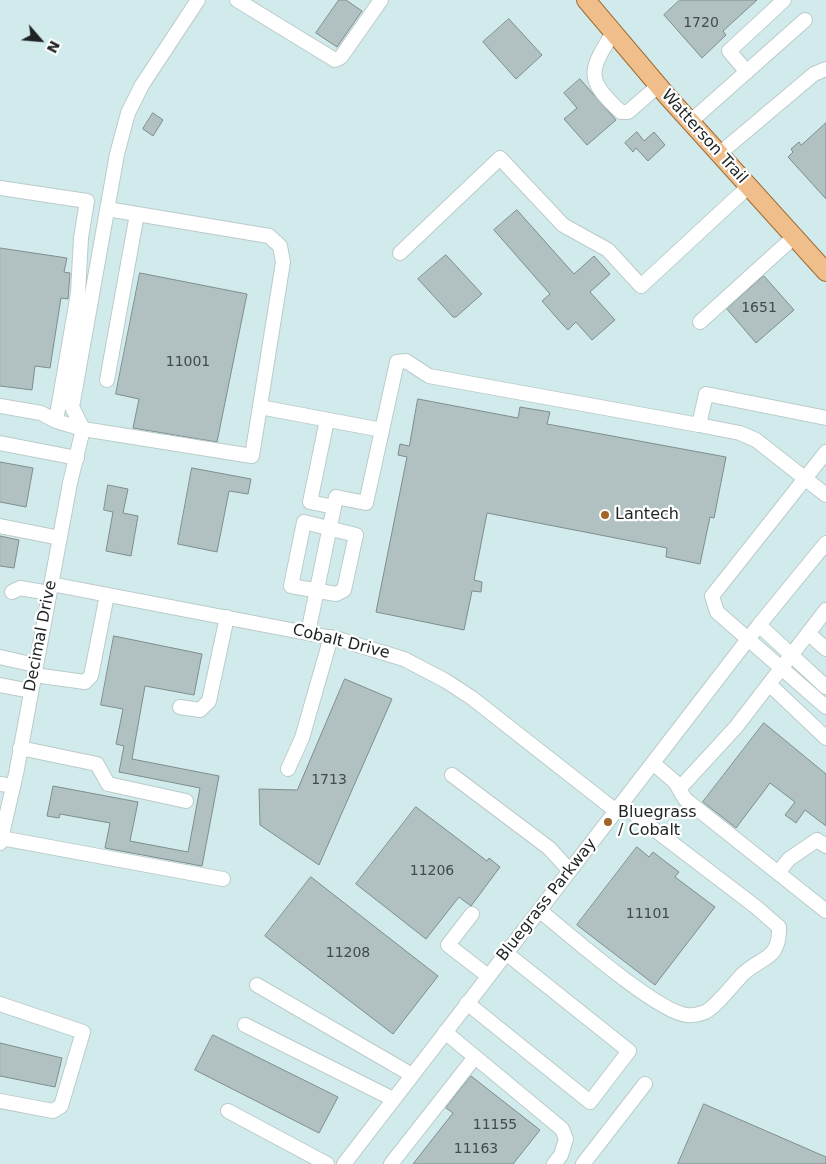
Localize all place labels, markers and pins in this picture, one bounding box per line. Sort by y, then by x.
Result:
place label: Lantech [615,505,679,525]
marker: Lantech [599,509,611,521]
place label: Bluegrass / Cobalt [618,803,697,841]
marker: Bluegrass / Cobalt [602,816,614,828]

